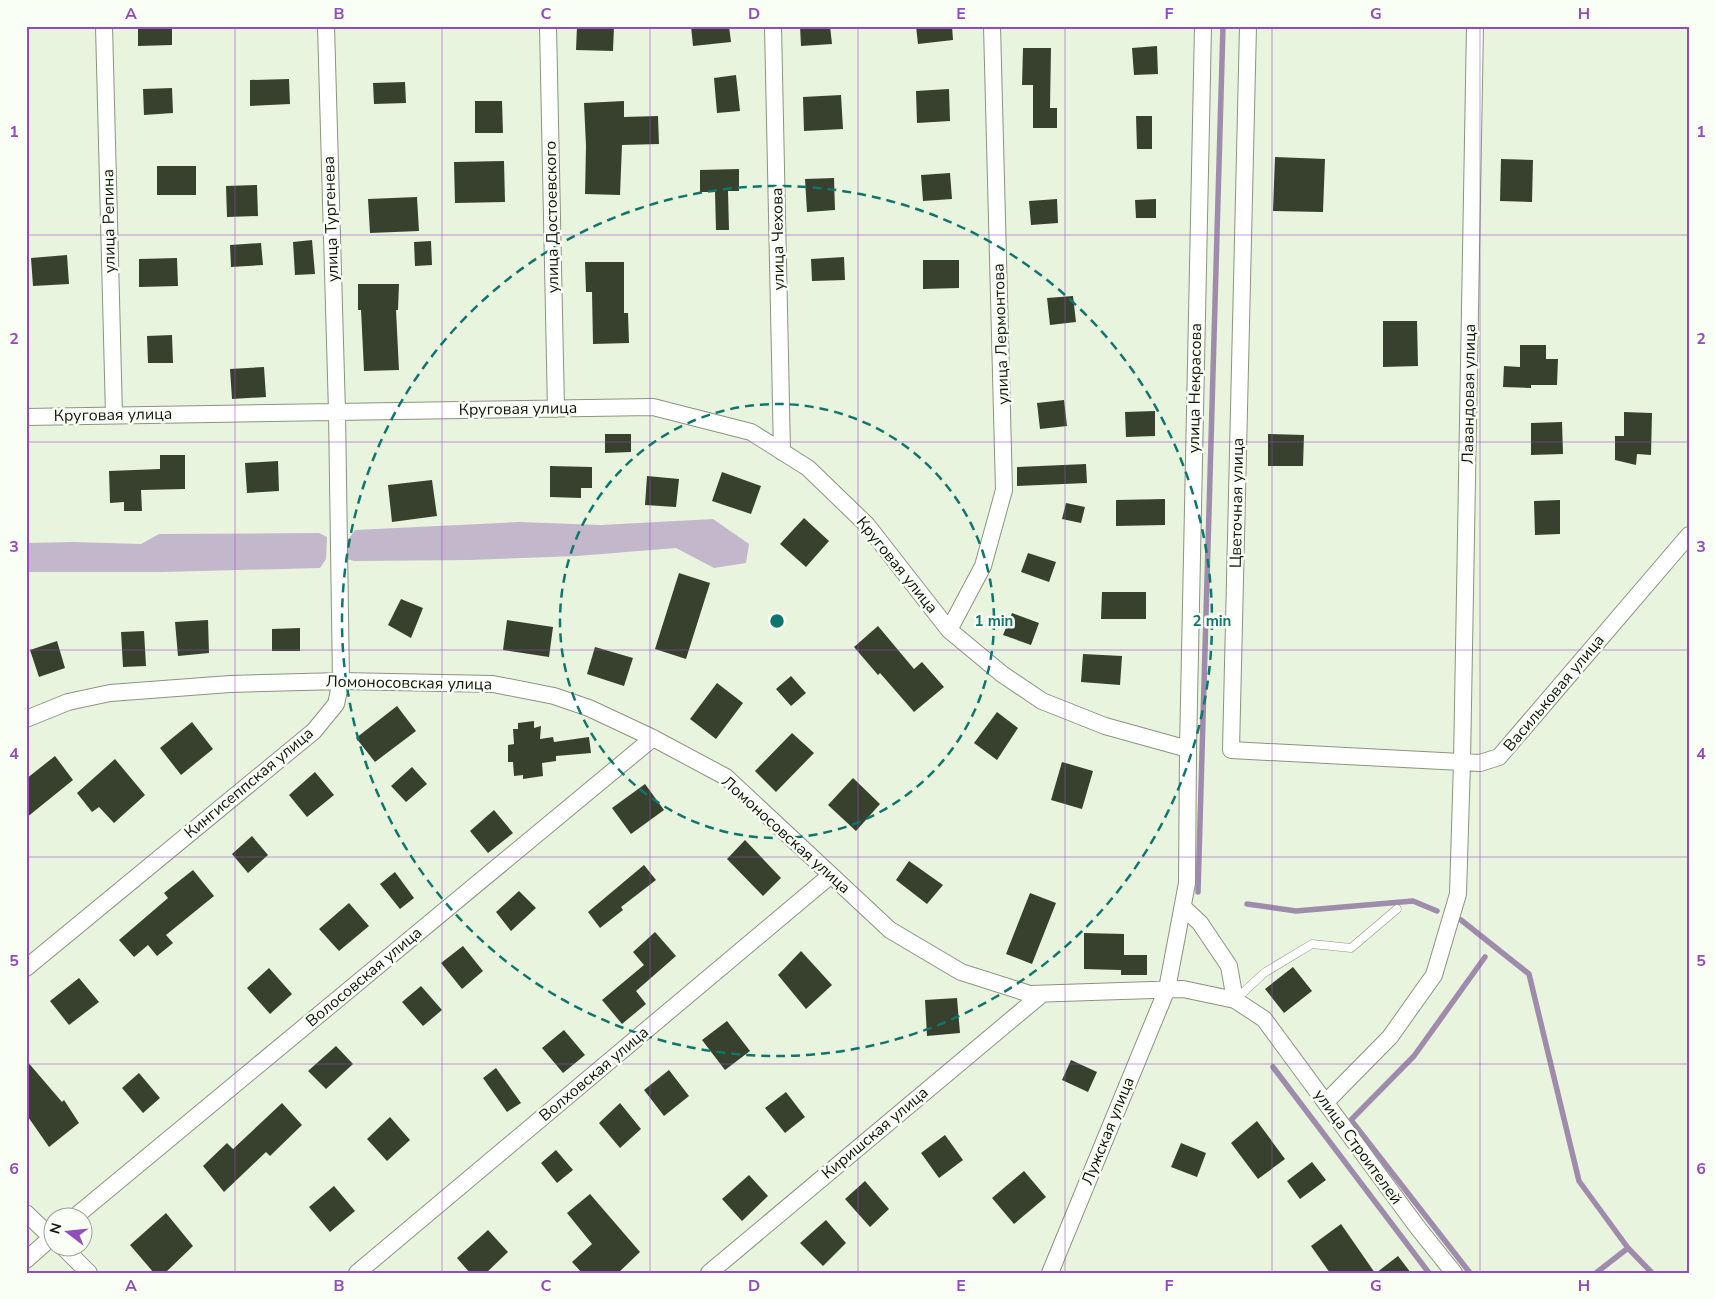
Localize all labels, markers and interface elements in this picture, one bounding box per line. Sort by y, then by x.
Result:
text: A [125,3,137,25]
text: B [333,3,345,25]
text: C [541,3,552,25]
text: D [748,3,760,25]
text: E [956,3,966,25]
text: F [1165,3,1174,25]
text: G [1370,3,1382,25]
text: H [1578,3,1590,25]
text: 1 [9,121,19,143]
text: 1 [1696,121,1706,143]
street label: улица Достоевского [540,141,564,293]
street label: улица Тургенева [318,156,344,282]
street label: улица Репина [97,169,121,273]
street label: улица Чехова [766,187,790,291]
street label: улица Лермонтова [988,263,1014,405]
street label: улица Некрасова [1183,323,1207,453]
street label: Лавандовая улица [1457,324,1481,464]
text: 2 [9,328,19,350]
text: 2 [1696,328,1706,350]
street label: Круговая улица [458,397,578,421]
street label: Круговая улица [53,403,173,427]
street label: Цветочная улица [1225,438,1249,568]
street label: Круговая улица [851,512,943,618]
text: 3 [9,536,19,558]
text: 3 [1696,536,1706,558]
text: 1 min [975,611,1013,631]
text: 2 min [1193,611,1231,631]
centre of rings [768,612,786,630]
street label: Васильковая улица [1499,630,1609,756]
street label: Ломоносовская улица [326,671,492,695]
street label: Кингисеппская улица [180,722,318,844]
text: 4 [9,743,19,765]
text: 4 [1696,743,1706,765]
street label: Ломоносовская улица [717,771,855,899]
street label: Волосовская улица [301,922,427,1032]
text: 5 [9,950,19,972]
text: 5 [1696,950,1706,972]
street label: Волховская улица [534,1022,654,1126]
street label: Лужская улица [1076,1074,1140,1188]
street label: Киришская улица [817,1082,933,1184]
street label: улица Строителей [1309,1085,1407,1209]
text: 6 [9,1158,19,1180]
text: 6 [1696,1158,1706,1180]
north arrow [42,1206,92,1256]
text: N [45,1221,67,1236]
text: A [125,1275,137,1297]
text: B [333,1275,345,1297]
text: C [541,1275,552,1297]
text: D [748,1275,760,1297]
text: E [956,1275,966,1297]
text: F [1165,1275,1174,1297]
text: G [1370,1275,1382,1297]
text: H [1578,1275,1590,1297]

